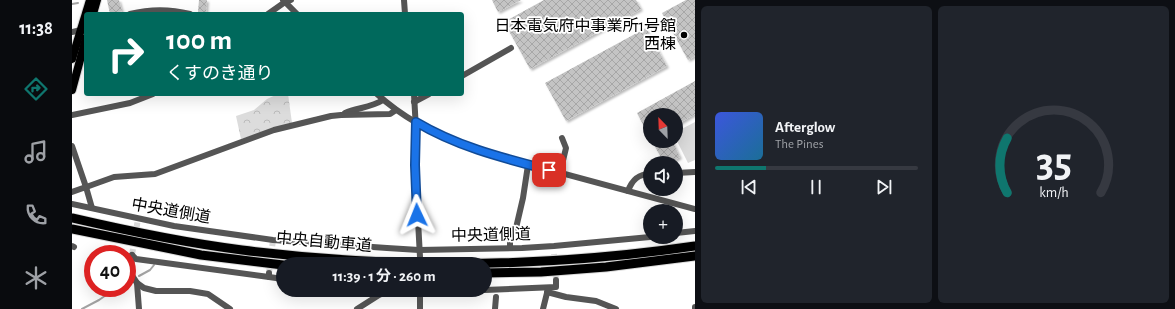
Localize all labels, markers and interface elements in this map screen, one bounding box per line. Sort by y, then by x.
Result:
place label: 日本電気府中事業所1号館 西棟 [494,17,676,52]
text: 11:38 [19,20,53,38]
text: 100 m [166,27,232,55]
icon: right [100,28,152,80]
marker: 日本電気府中事業所1号館 西棟 [679,30,689,40]
text: くすのき通り [166,65,273,83]
icon: directions [22,75,50,103]
north arrow [643,108,683,148]
map controls [643,108,683,244]
text: Afterglow [775,120,835,135]
icon: music [22,138,50,166]
text: The Pines [775,138,824,151]
text: 35 [1036,142,1071,183]
pin [532,153,566,187]
button: sound [643,156,683,196]
icon: arrive [538,159,560,181]
icon: previous [738,176,760,198]
icon: pause [805,176,827,198]
icon: next [873,176,895,198]
text: km/h [1039,185,1068,199]
position arrow [396,194,438,236]
street label: 中央道側道 [130,195,212,226]
icon: phone [22,201,50,229]
button: + [643,204,683,244]
street label: 中央道側道 [451,225,531,244]
street label: 中央自動車道 [275,229,373,254]
speed limit sign: 40 [84,245,136,297]
icon: climate [22,264,50,292]
text: 11:39 · 1 分 · 260 m [332,269,436,284]

